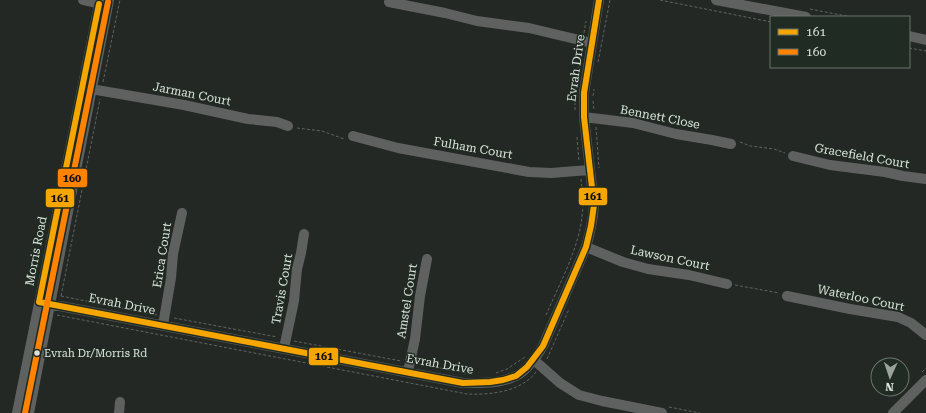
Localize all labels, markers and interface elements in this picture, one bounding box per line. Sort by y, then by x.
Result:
legend [770,16,910,68]
text: 161 [806,25,826,39]
street label: Evrah Drive [564,33,588,103]
text: 160 [806,45,826,59]
street label: Jarman Court [152,80,233,109]
street label: Bennett Close [619,102,701,132]
street label: Fulham Court [433,134,514,162]
street label: Gracefield Court [814,141,911,171]
line badge: 160 [57,168,88,188]
text: 160 [63,172,81,185]
line badge: 161 [578,187,608,206]
line badge: 161 [45,188,75,208]
text: 161 [584,190,602,203]
text: 161 [51,192,69,205]
street label: Morris Road [22,215,50,287]
street label: Erica Court [150,221,174,289]
street label: Lawson Court [629,243,711,273]
street label: Travis Court [269,252,295,325]
street label: Amstel Court [394,262,420,339]
street label: Waterloo Court [816,282,906,314]
street label: Evrah Drive [87,291,157,317]
place label: Evrah Dr/Morris Rd [44,347,147,360]
line badge: 161 [308,347,339,366]
marker: Evrah Dr/Morris Rd [32,348,42,358]
text: 161 [315,350,333,363]
street label: Evrah Drive [405,351,475,377]
north arrow [870,357,910,397]
text: N [884,380,894,393]

